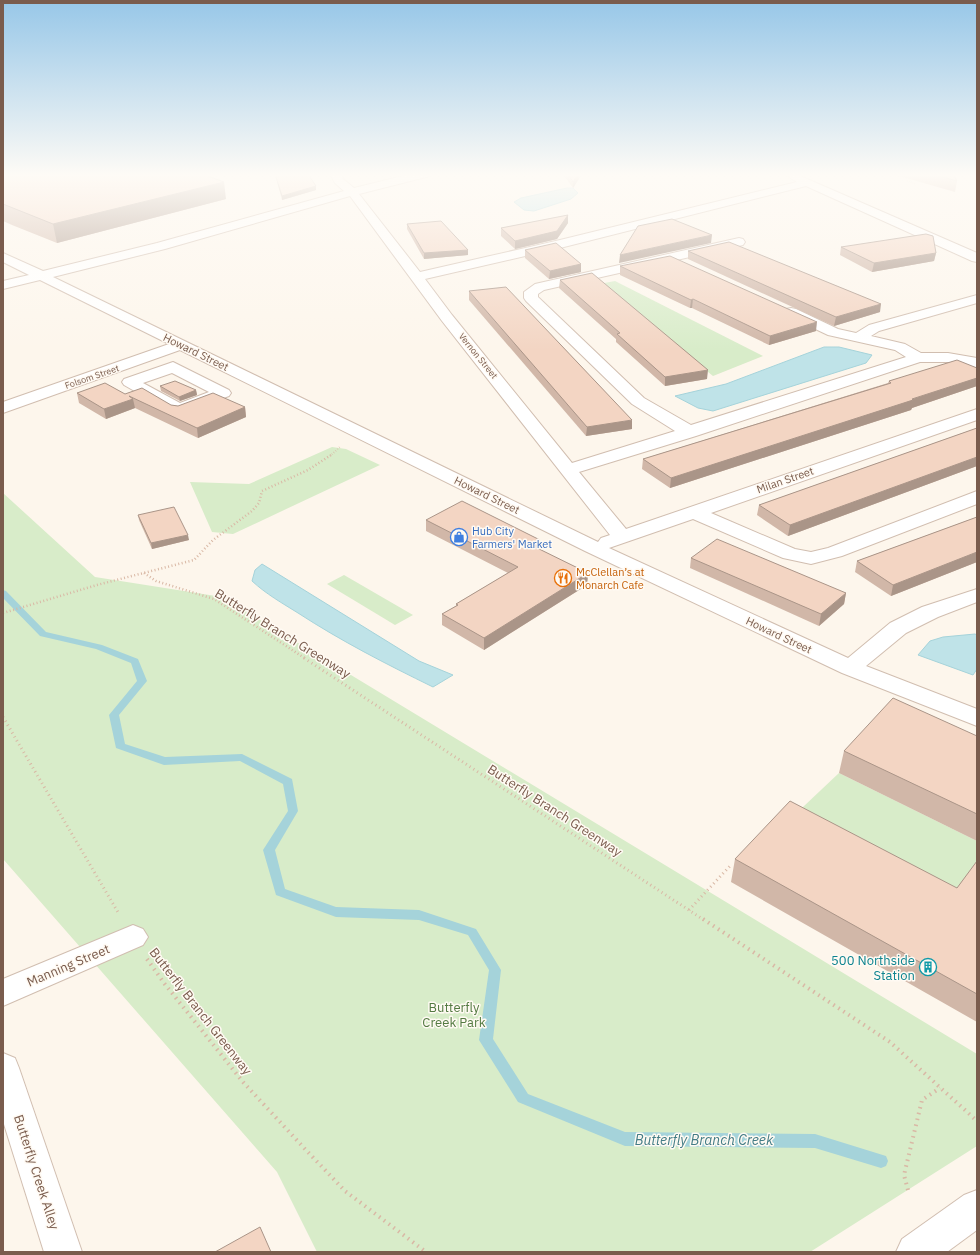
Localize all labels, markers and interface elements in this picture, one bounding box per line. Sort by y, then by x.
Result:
street label: Howard Street [161,330,231,374]
street label: Vernon Street [457,331,500,381]
street label: Folsom Street [63,362,120,391]
street label: Milan Street [755,464,816,496]
street label: Howard Street [452,473,522,517]
place label: Hub City Farmers' Market [472,524,552,551]
shop icon: Hub City Farmers' Market [449,527,469,547]
place label: McClellan’s at Monarch Cafe [576,565,645,592]
restaurant icon: McClellan’s at Monarch Cafe [553,568,573,588]
street label: Butterfly Branch Greenway [212,585,354,683]
street label: Howard Street [744,614,814,656]
street label: Butterfly Branch Greenway [484,761,626,861]
street label: Manning Street [24,940,112,991]
street label: Butterfly Branch Greenway [146,944,256,1079]
place label: 500 Northside Station [831,952,915,984]
building icon: 500 Northside Station [918,957,938,977]
park label: Butterfly Creek Park [422,999,486,1031]
street label: Butterfly Creek Alley [10,1113,63,1232]
water label: Butterfly Branch Creek [635,1131,774,1149]

